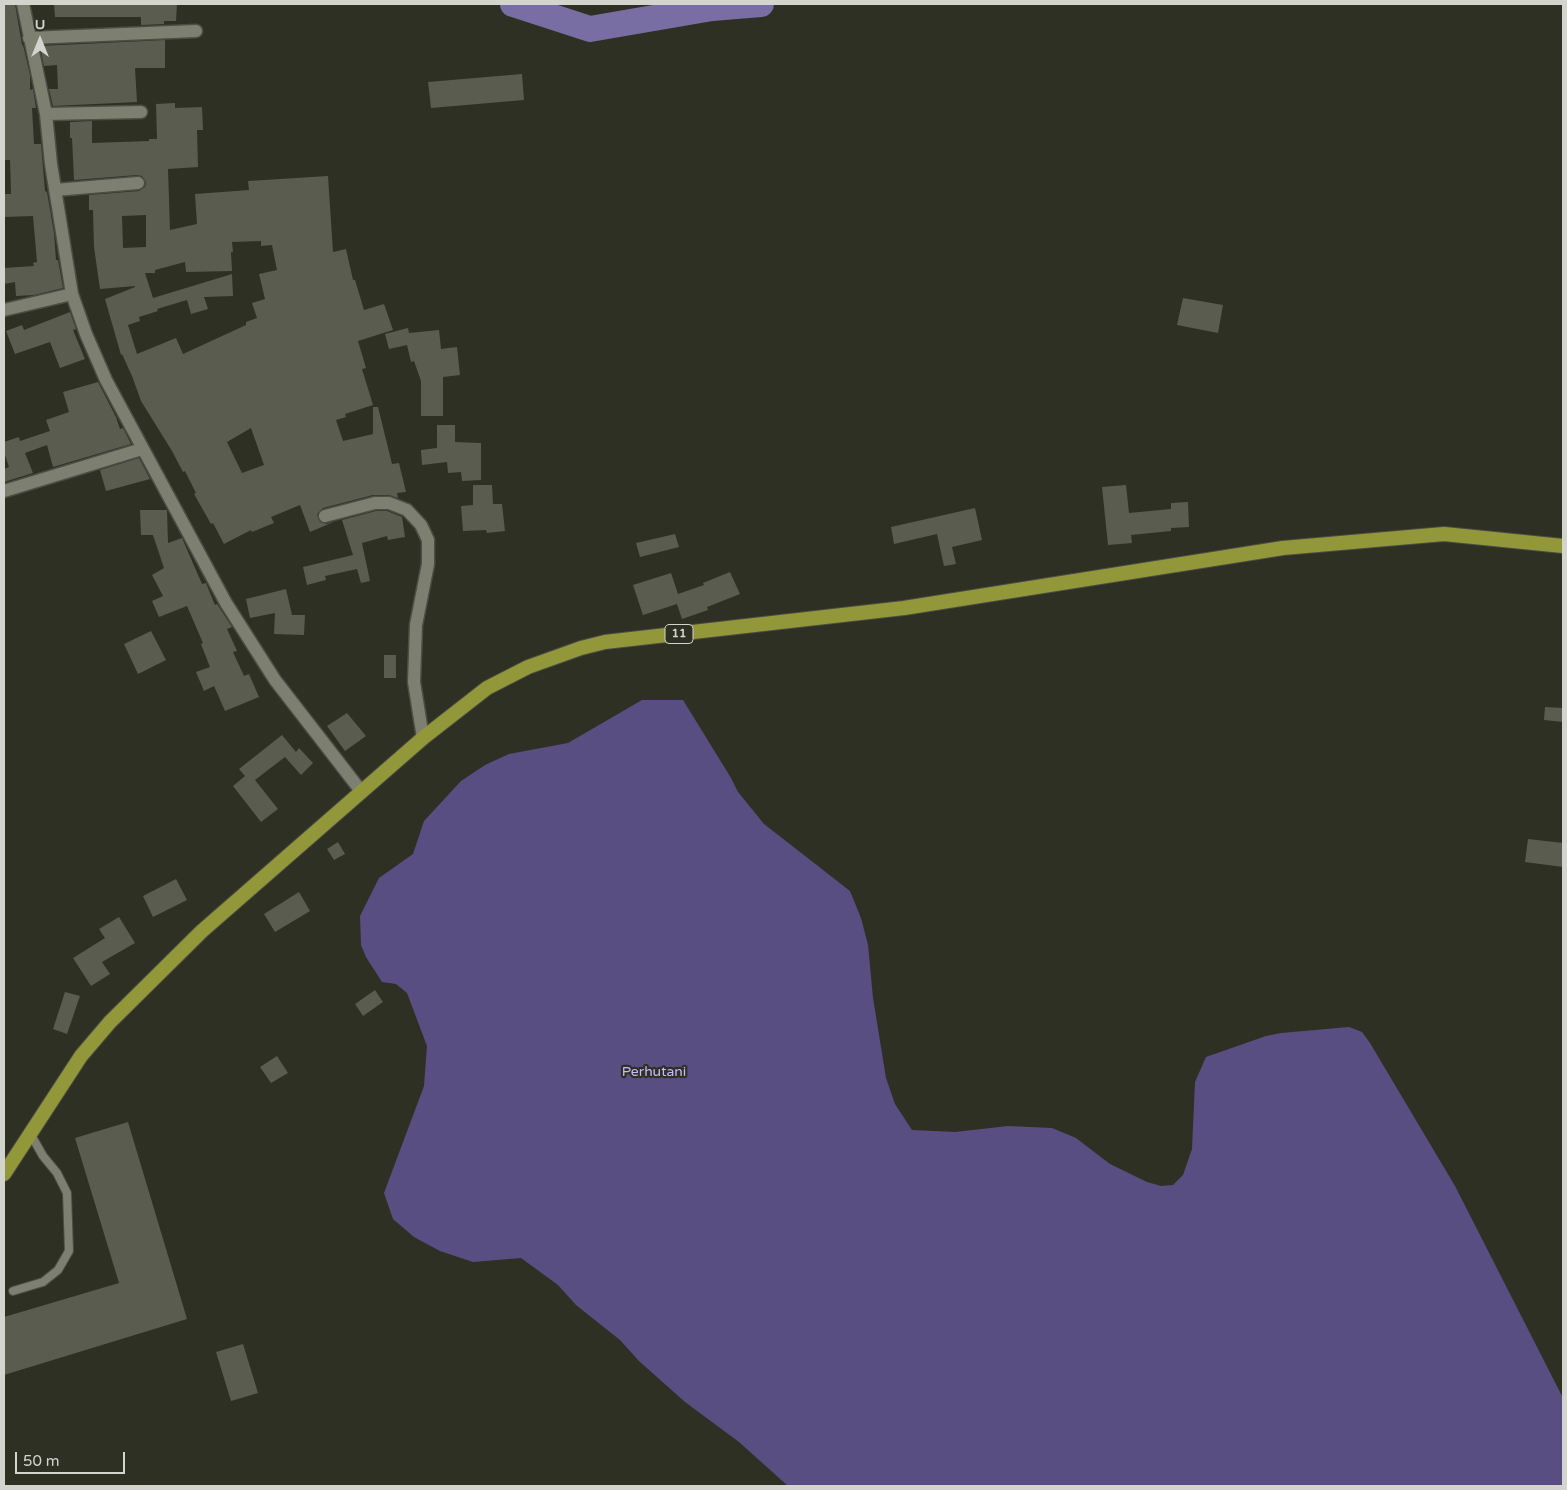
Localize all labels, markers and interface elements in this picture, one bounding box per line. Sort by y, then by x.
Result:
north arrow [15,15,65,65]
text: U [35,16,45,33]
road number: 11 [665,624,693,644]
park label: Perhutani [622,1064,686,1080]
scale bar [18,1442,128,1474]
text: 50 m [23,1452,60,1470]

